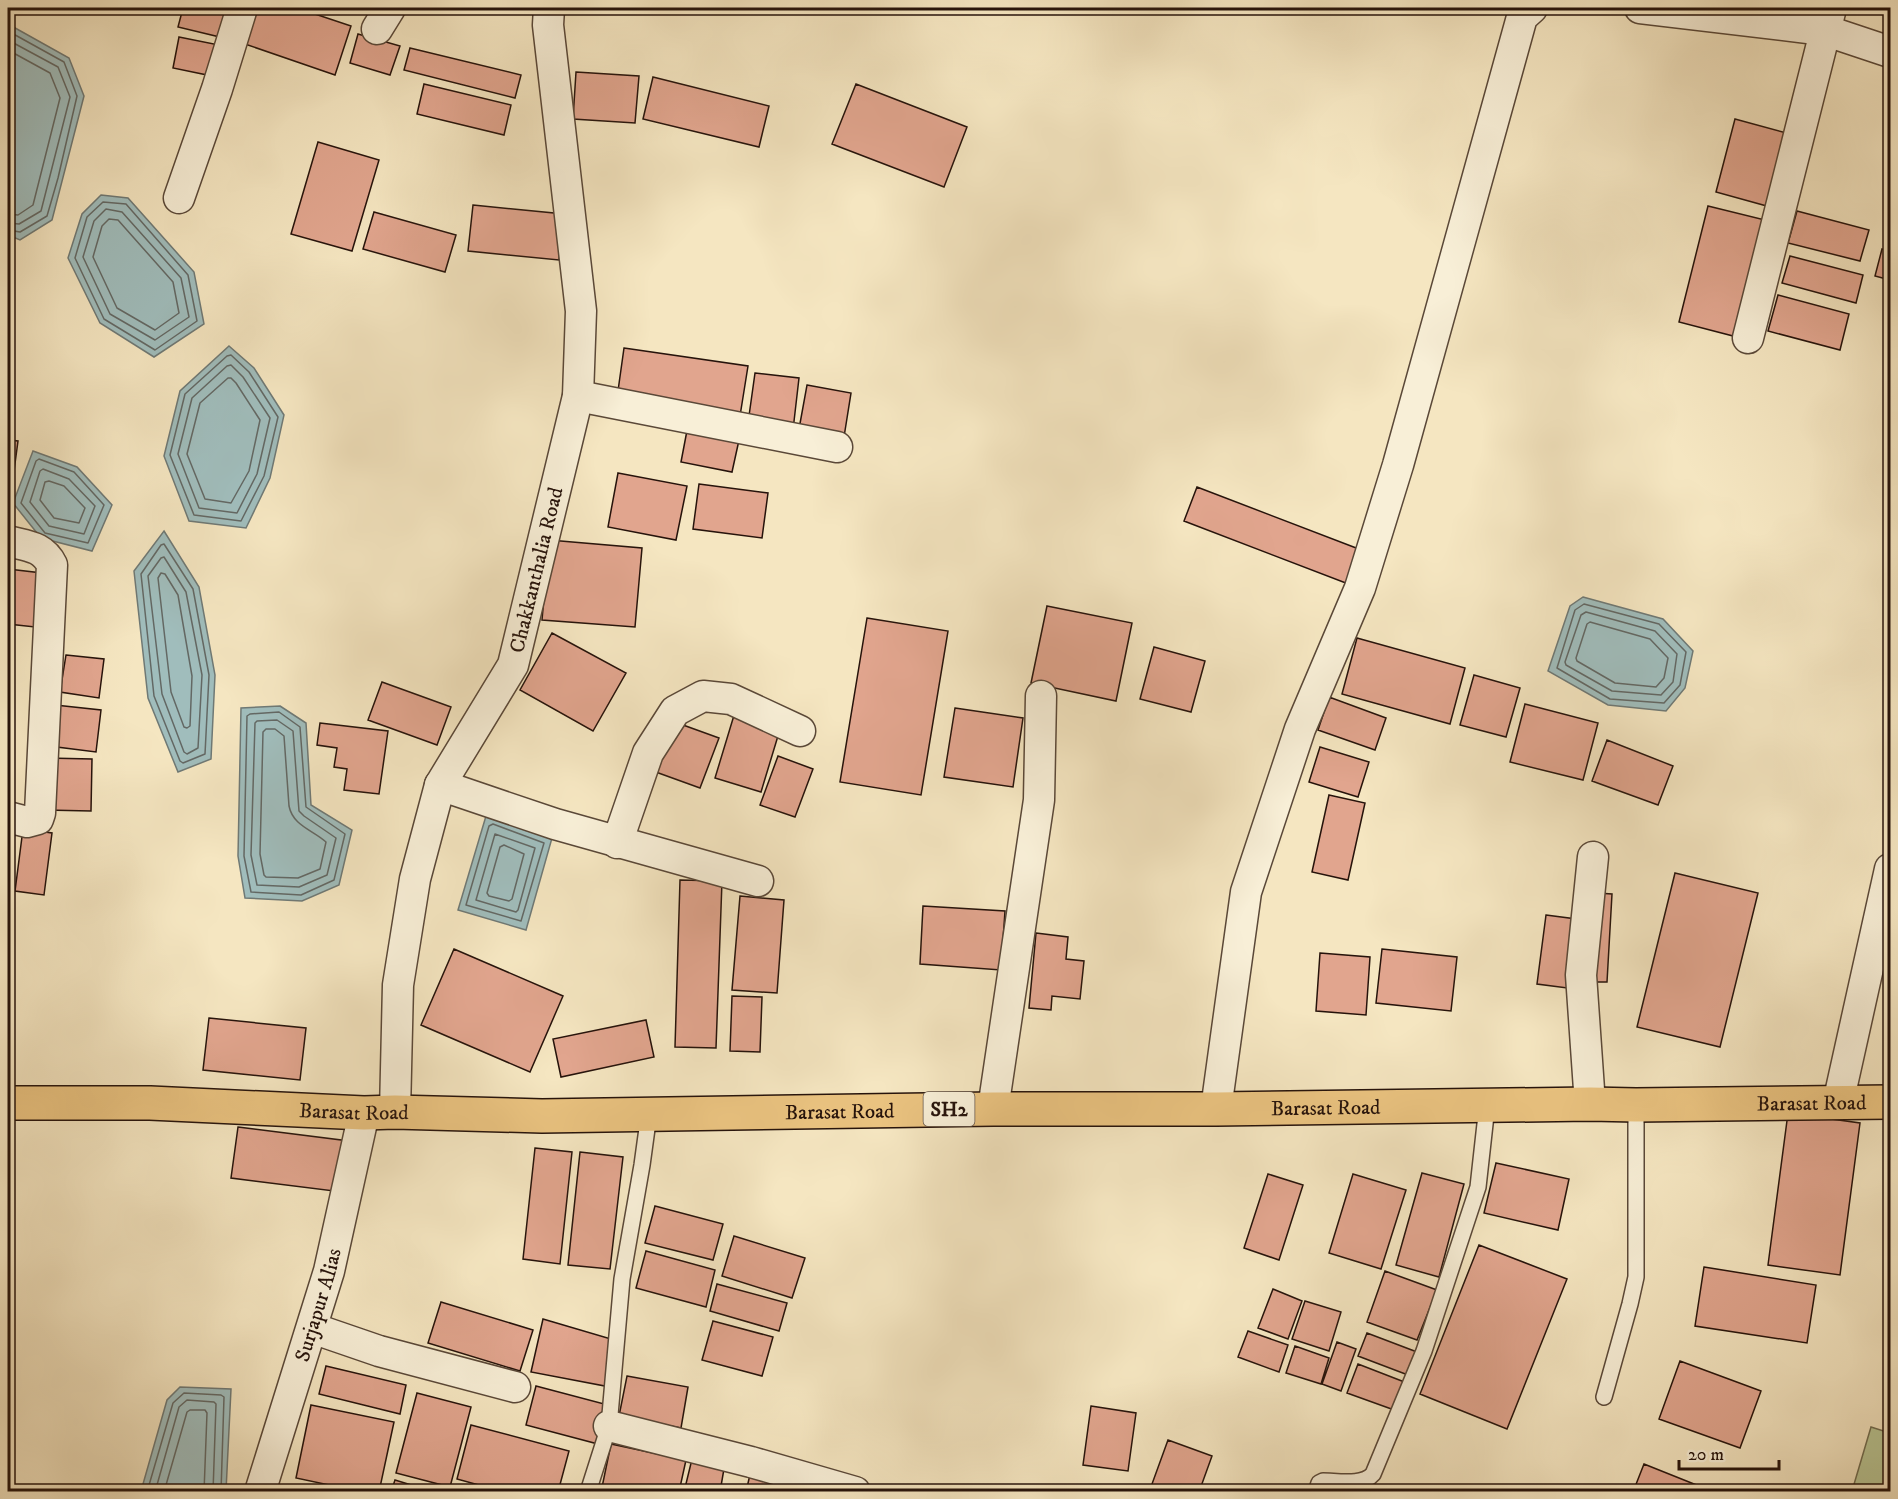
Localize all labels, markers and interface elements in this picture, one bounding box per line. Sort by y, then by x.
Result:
street label: Chakkanthalia Road [504,484,570,656]
street label: Barasat Road [1757,1090,1867,1118]
road number: SH2 [924,1092,974,1126]
street label: Barasat Road [1271,1095,1381,1122]
street label: Barasat Road [298,1098,409,1127]
street label: Barasat Road [785,1099,895,1126]
street label: Surjapur Alias [290,1246,348,1365]
scale bar [1679,1433,1780,1471]
text: 20 m [1688,1444,1724,1466]

